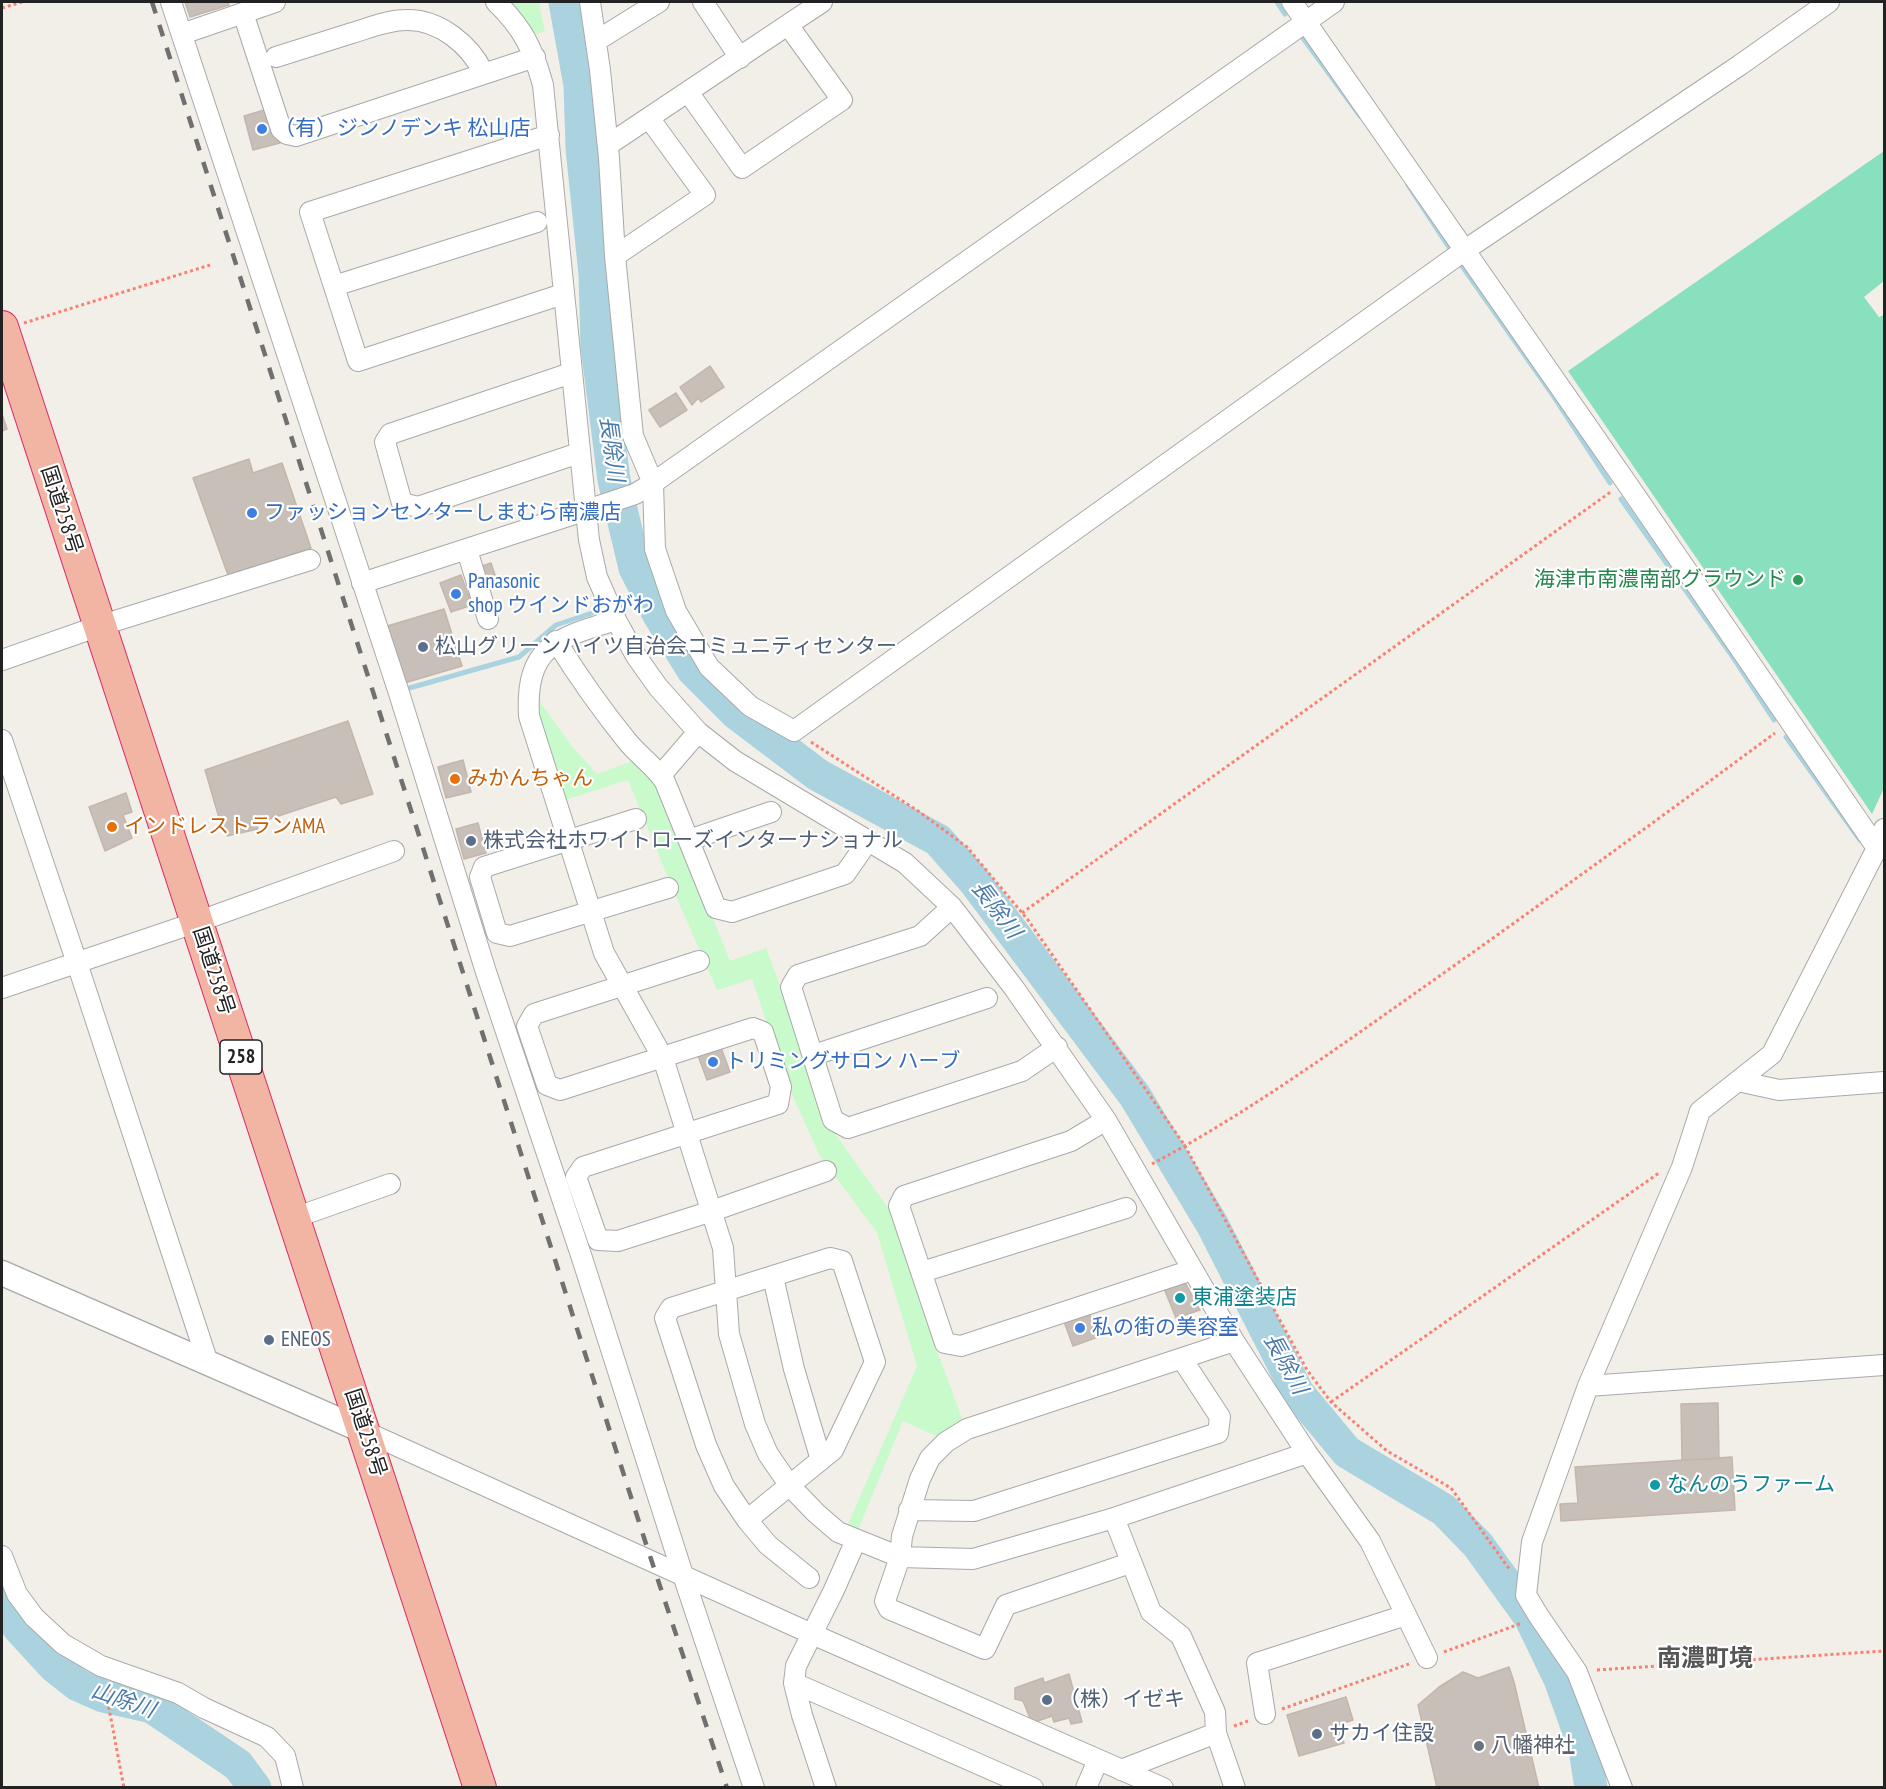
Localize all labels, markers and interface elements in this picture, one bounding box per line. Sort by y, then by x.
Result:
place label: （有）ジンノデンキ 松山店 [274,116,530,142]
marker: （有）ジンノデンキ 松山店 [255,122,269,136]
water label: 長除川 [593,414,629,484]
street label: 国道258号 [35,463,87,557]
place label: ファッションセンターしまむら南濃店 [264,500,621,526]
marker: ファッションセンターしまむら南濃店 [245,506,259,520]
place label: 海津市南濃南部グラウンド [1534,567,1786,593]
place label: Panasonic shop ウインドおがわ [468,569,654,619]
marker: 海津市南濃南部グラウンド [1791,573,1805,587]
marker: Panasonic shop ウインドおがわ [449,587,463,601]
place label: 松山グリーンハイツ自治会コミュニティセンター [435,634,897,660]
marker: 松山グリーンハイツ自治会コミュニティセンター [416,640,430,654]
place label: みかんちゃん [467,766,593,792]
marker: みかんちゃん [448,772,462,786]
place label: インドレストランAMA [124,814,325,840]
marker: インドレストランAMA [105,820,119,834]
place label: 株式会社ホワイトローズインターナショナル [483,828,903,854]
marker: 株式会社ホワイトローズインターナショナル [464,834,478,848]
water label: 長除川 [966,876,1026,944]
street label: 国道258号 [187,924,239,1018]
road number: 258 [220,1040,262,1074]
place label: トリミングサロン ハーブ [725,1049,960,1075]
marker: トリミングサロン ハーブ [706,1055,720,1069]
place label: 東浦塗装店 [1192,1285,1297,1311]
marker: 東浦塗装店 [1173,1291,1187,1305]
place label: 私の街の美容室 [1092,1315,1239,1341]
marker: 私の街の美容室 [1073,1321,1087,1335]
place label: ENEOS [281,1327,331,1353]
water label: 長除川 [1257,1329,1313,1399]
marker: ENEOS [262,1333,276,1347]
street label: 国道258号 [339,1386,391,1480]
place label: なんのうファーム [1667,1472,1835,1498]
marker: なんのうファーム [1648,1478,1662,1492]
district label: 南濃町境 [1657,1645,1753,1673]
water label: 山除川 [88,1678,158,1724]
place label: （株）イゼキ [1059,1687,1185,1713]
marker: （株）イゼキ [1040,1693,1054,1707]
place label: サカイ住設 [1329,1721,1434,1747]
marker: サカイ住設 [1310,1727,1324,1741]
place label: 八幡神社 [1491,1733,1575,1759]
marker: 八幡神社 [1472,1739,1486,1753]

